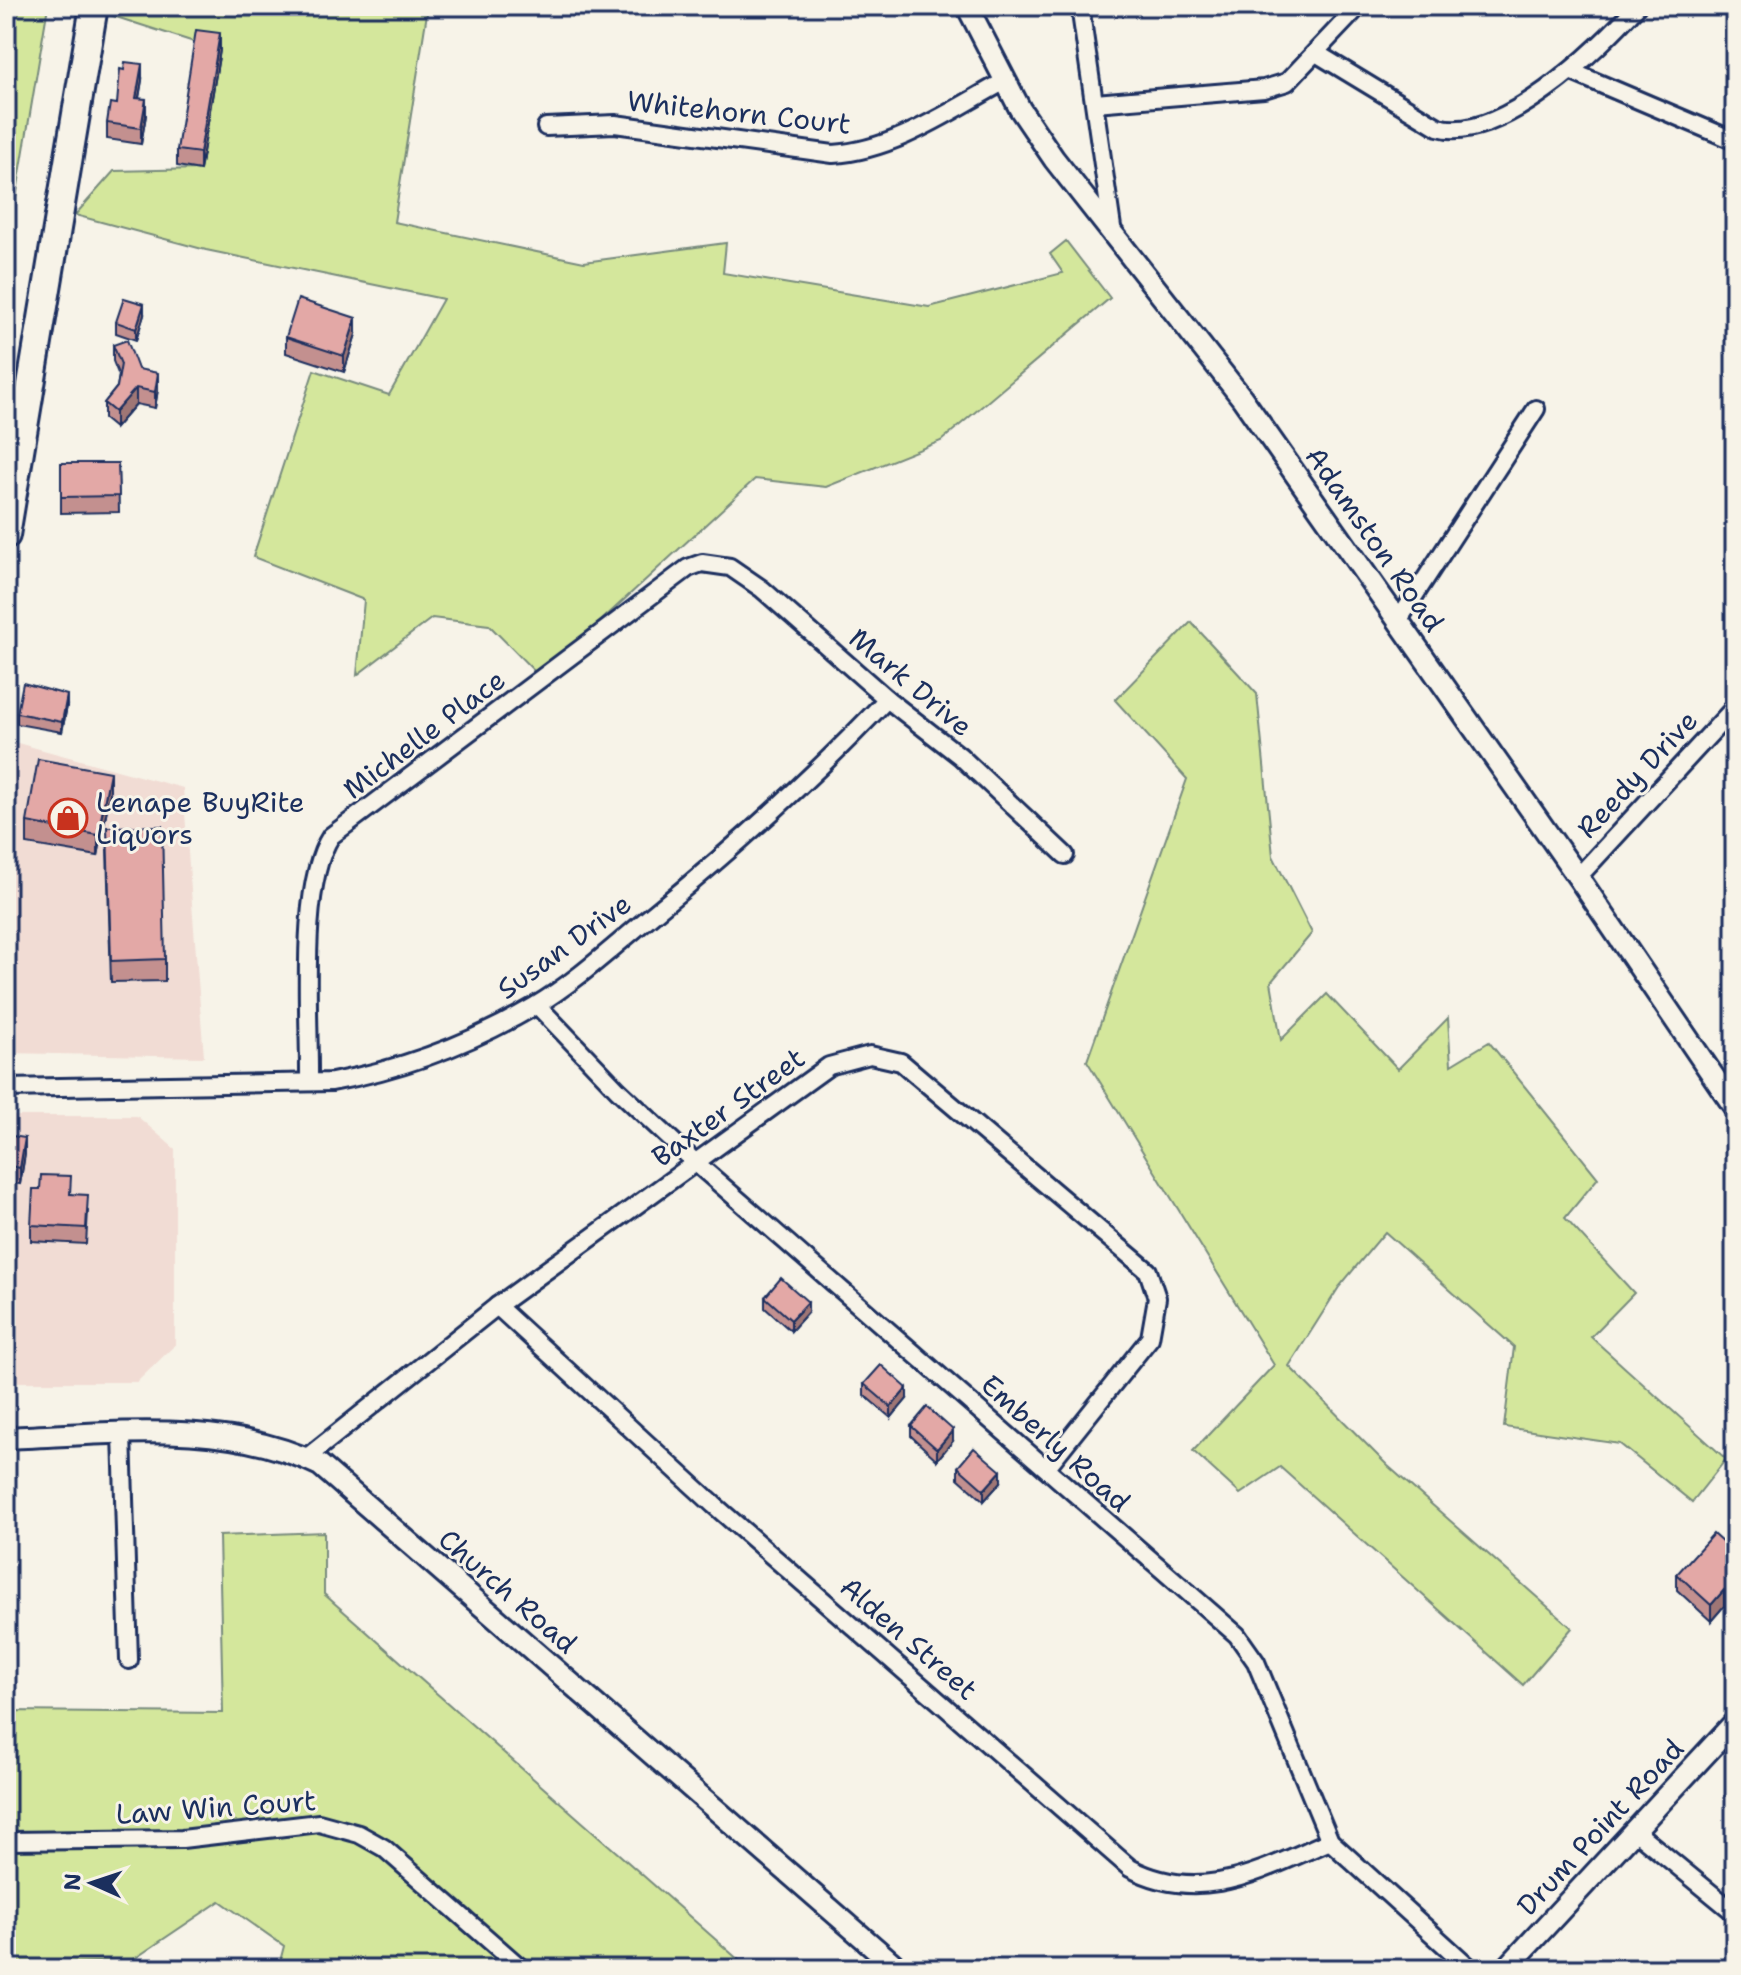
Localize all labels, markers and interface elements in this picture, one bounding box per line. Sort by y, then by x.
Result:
street label: Whitehorn Court [625,81,853,143]
street label: Adamston Road [1297,439,1453,639]
street label: Mark Drive [841,619,981,745]
street label: Michelle Place [335,660,513,808]
street label: Reedy Drive [1568,702,1706,846]
place label: Lenape BuyRite Liquors [96,783,305,853]
shop icon: Lenape BuyRite Liquors [47,797,89,839]
street label: Susan Drive [489,884,639,1008]
street label: Baxter Street [644,1039,812,1175]
street label: Emberly Road [973,1366,1139,1520]
street label: Church Road [430,1520,586,1662]
street label: Alden Street [832,1568,986,1708]
street label: Drum Point Road [1508,1730,1692,1924]
street label: Law Win Court [115,1781,317,1833]
north arrow [52,1843,132,1923]
text: N [58,1873,87,1891]

